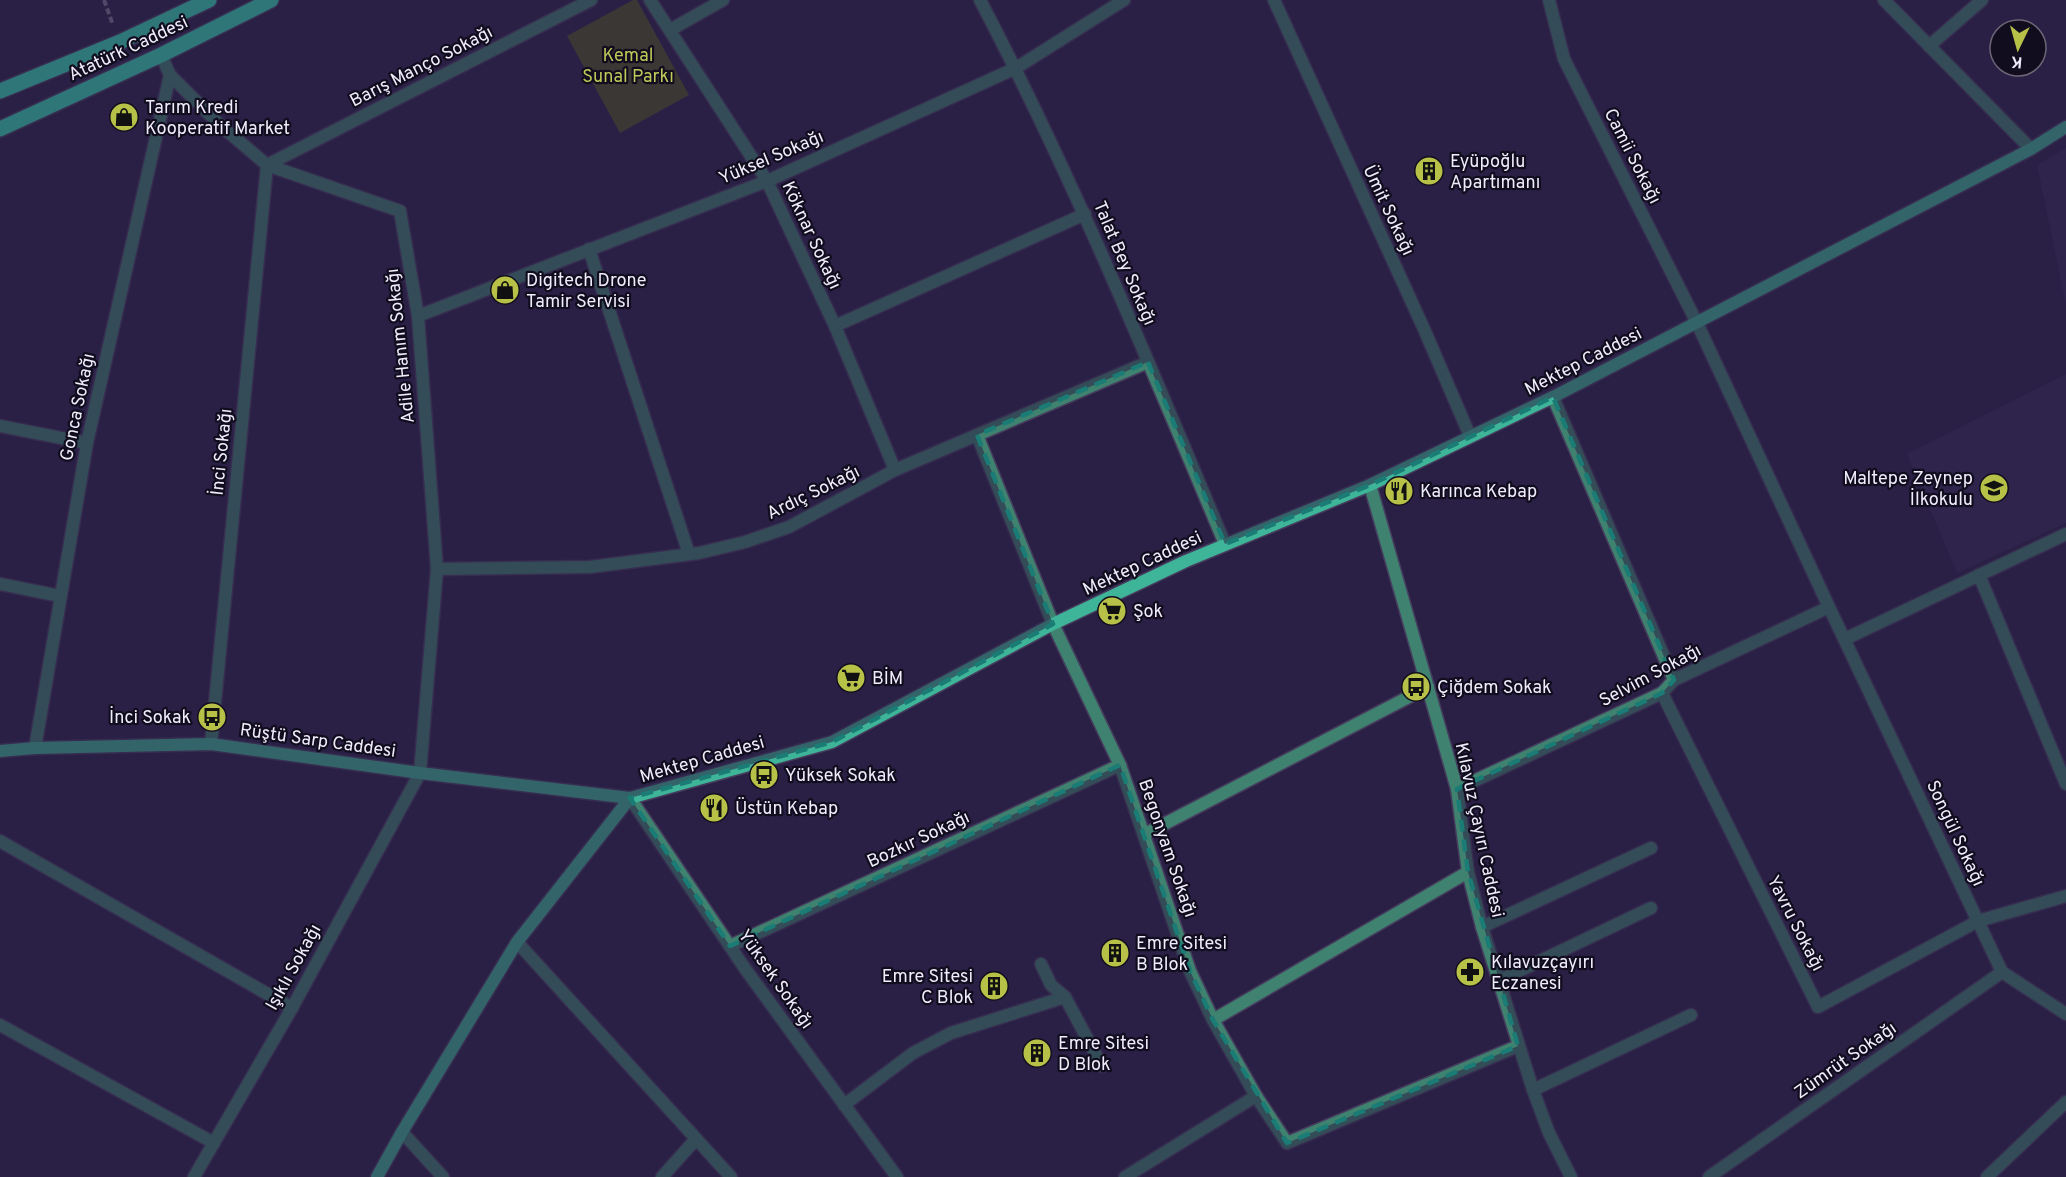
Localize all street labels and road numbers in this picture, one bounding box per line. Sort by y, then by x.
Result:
street label: Atatürk Caddesi [65,12,192,87]
street label: Barış Manço Sokağı [346,21,497,113]
street label: Camii Sokağı [1598,105,1666,208]
street label: Yüksel Sokağı [716,126,827,191]
street label: Ümit Sokağı [1357,161,1420,260]
street label: Köknar Sokağı [776,178,846,293]
street label: Talat Bey Sokağı [1087,198,1160,329]
street label: Adile Hanım Sokağı [382,267,421,425]
street label: Mektep Caddesi [1521,323,1646,402]
street label: Gonca Sokağı [56,351,101,463]
street label: İnci Sokağı [204,407,238,497]
street label: Ardıç Sokağı [763,461,864,526]
street label: Mektep Caddesi [1080,527,1206,602]
street label: Selvim Sokağı [1596,640,1706,713]
street label: Rüştü Sarp Caddesi [238,719,397,764]
street label: Mektep Caddesi [637,732,767,789]
street label: Kılavuz Çayırı Caddesi [1449,741,1508,920]
street label: Begonyam Sokağı [1132,776,1201,921]
street label: Songül Sokağı [1920,777,1989,890]
street label: Bozkır Sokağı [864,807,974,874]
street label: Yavru Sokağı [1761,872,1829,975]
street label: Işıklı Sokağı [261,921,327,1015]
street label: Yüksek Sokağı [732,926,818,1034]
street label: Zümrüt Sokağı [1790,1017,1901,1105]

